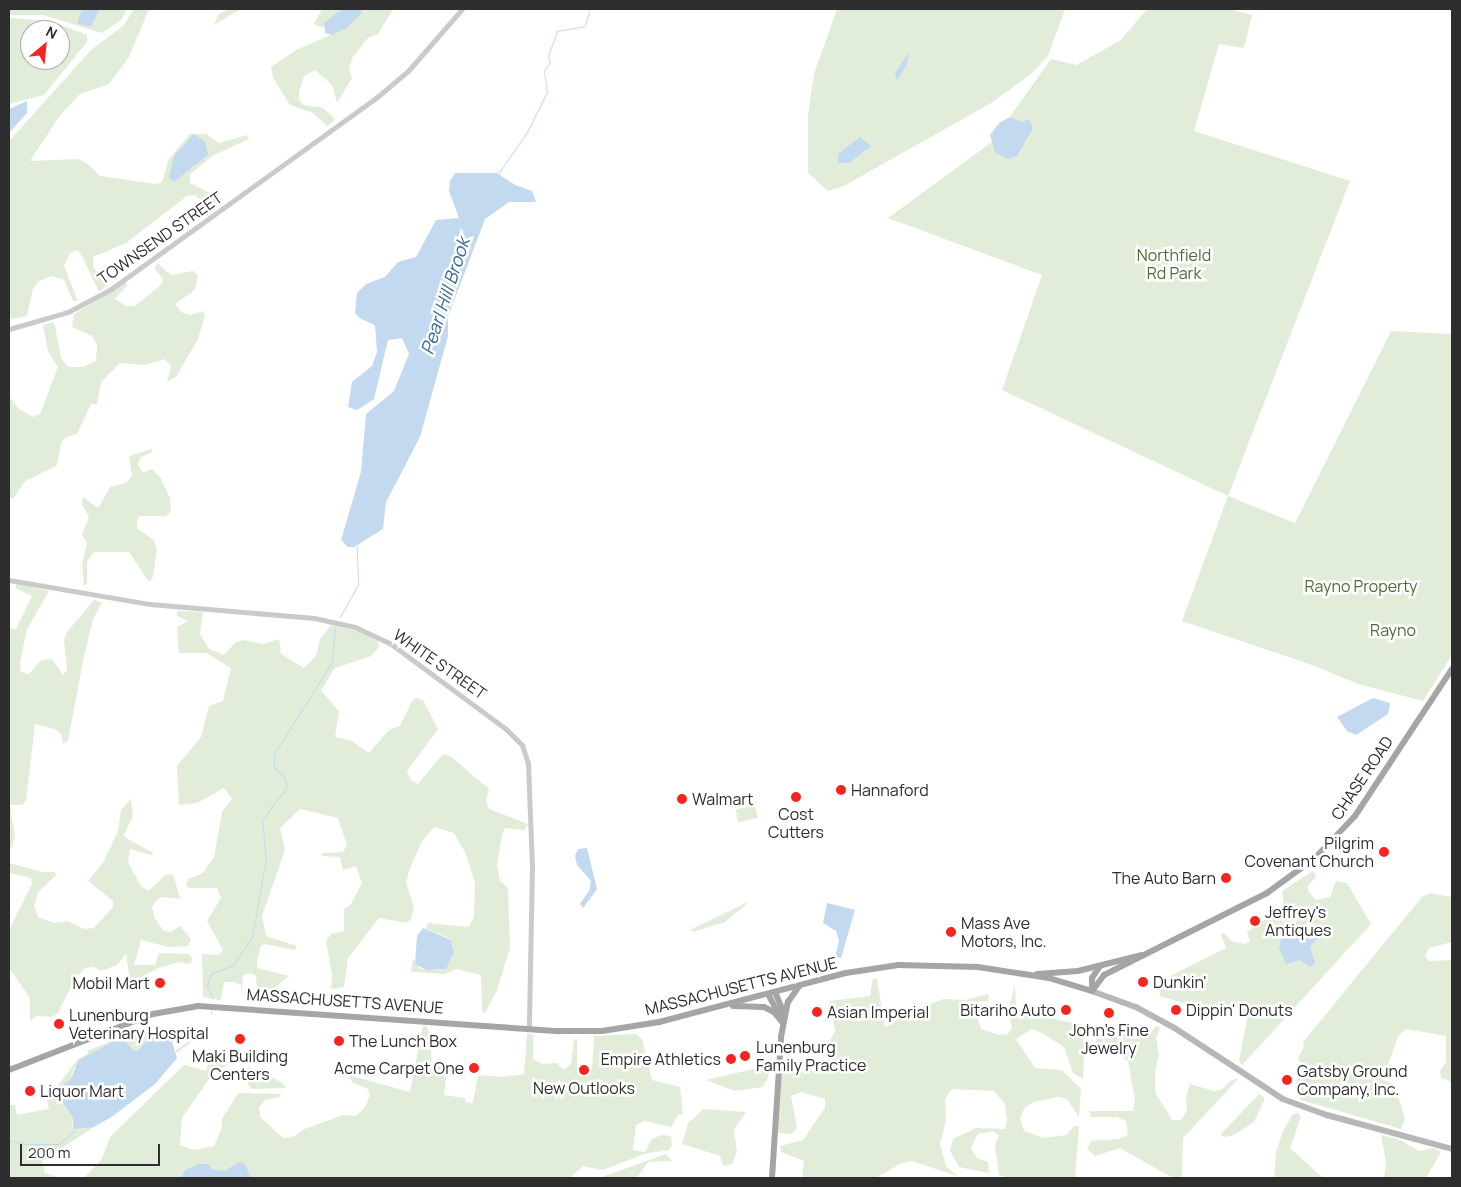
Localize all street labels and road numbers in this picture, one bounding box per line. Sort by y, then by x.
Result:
street label: TOWNSEND STREET [94,188,226,288]
street label: WHITE STREET [390,625,490,703]
street label: CHASE ROAD [1327,733,1397,823]
street label: MASSACHUSETTS AVENUE [643,953,839,1019]
street label: MASSACHUSETTS AVENUE [246,985,444,1017]

